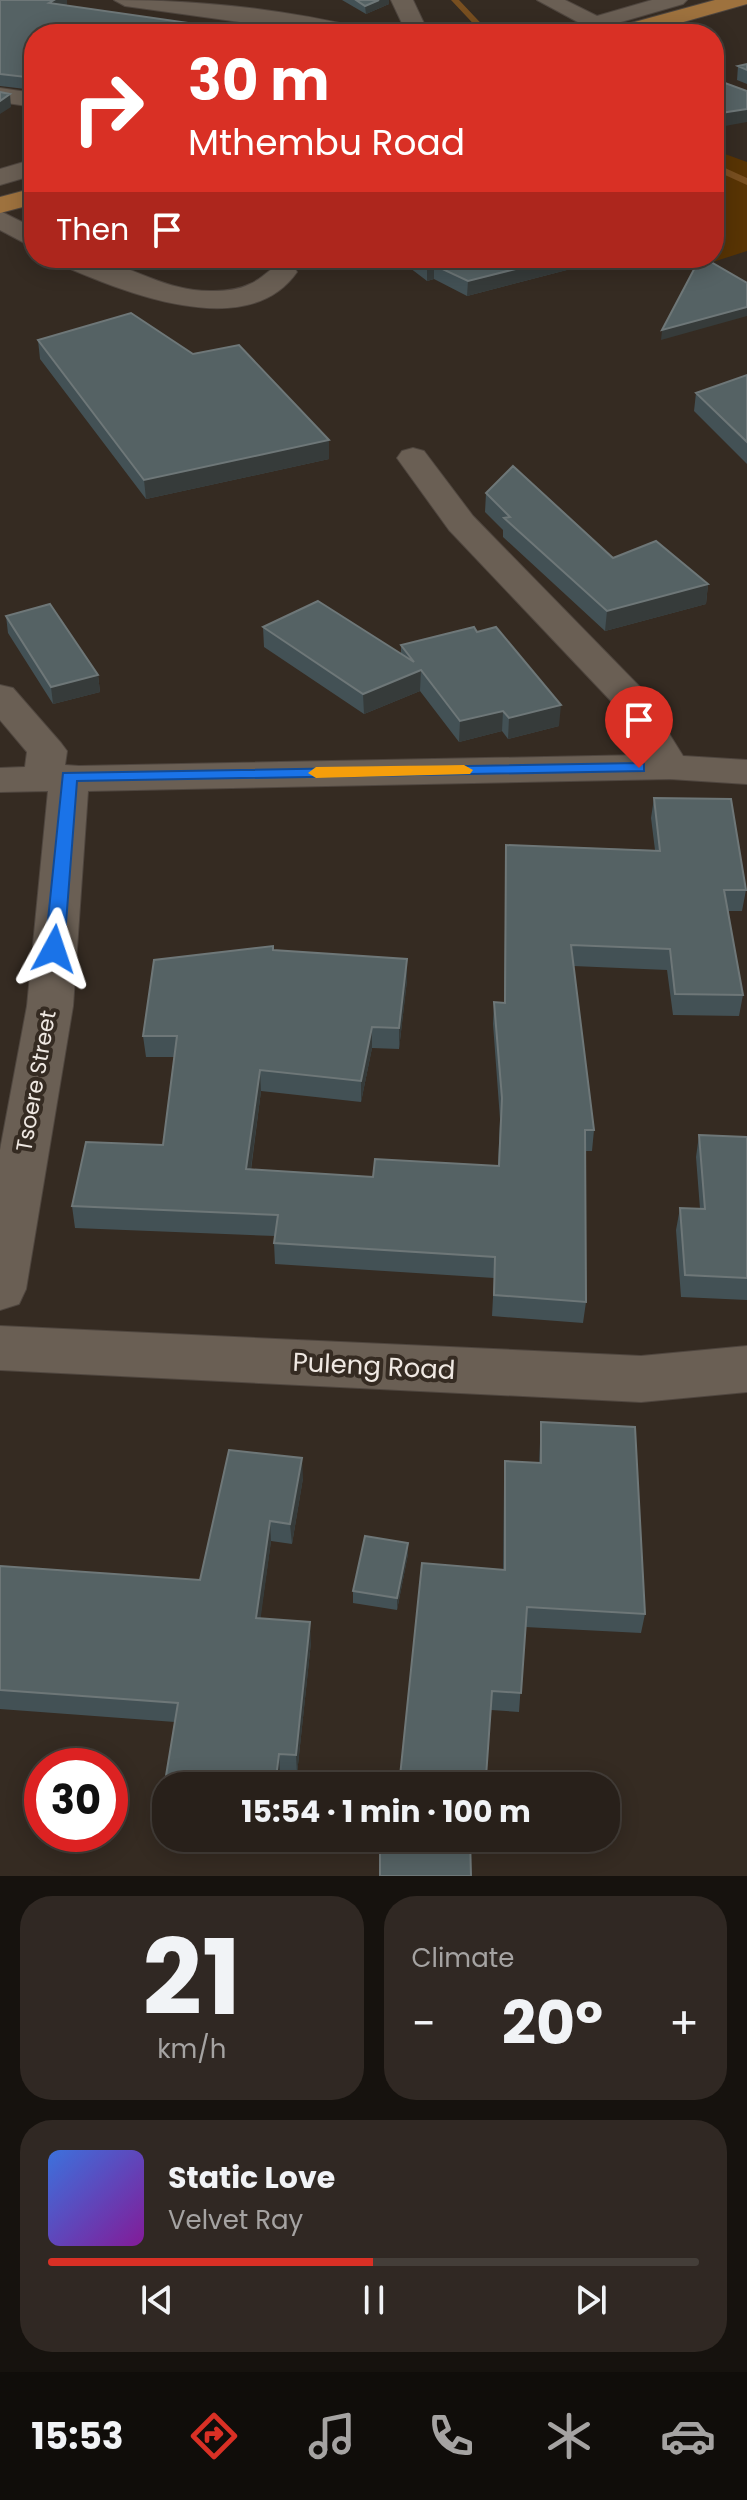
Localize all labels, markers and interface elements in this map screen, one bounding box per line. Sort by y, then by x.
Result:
text: 30 m [188,41,330,120]
icon: right [56,56,160,160]
text: Mthembu Road [188,117,465,168]
text: Then [56,208,129,251]
icon: arrive [145,208,189,252]
pin [605,686,673,768]
icon: arrive [617,698,661,742]
position arrow [12,907,96,991]
street label: Tsoere Street [8,1008,64,1154]
street label: Puleng Road [292,1344,456,1388]
speed limit sign: 30 [24,1748,128,1852]
text: 15:54 · 1 min · 100 m [241,1790,531,1833]
text: 21 [143,1905,241,2050]
text: Climate [412,1940,514,1976]
text: 20° [502,1981,603,2065]
text: − [412,1993,436,2054]
text: + [669,1993,699,2054]
text: km/h [157,2031,226,2067]
text: Static Love [168,2156,335,2199]
text: Velvet Ray [168,2202,303,2238]
icon: previous [135,2278,179,2322]
icon: pause [352,2278,396,2322]
icon: next [569,2278,613,2322]
icon: directions [186,2408,242,2464]
icon: music [304,2408,360,2464]
icon: phone [423,2408,479,2464]
icon: climate [541,2408,597,2464]
icon: car [660,2408,716,2464]
text: 15:53 [31,2411,124,2462]

